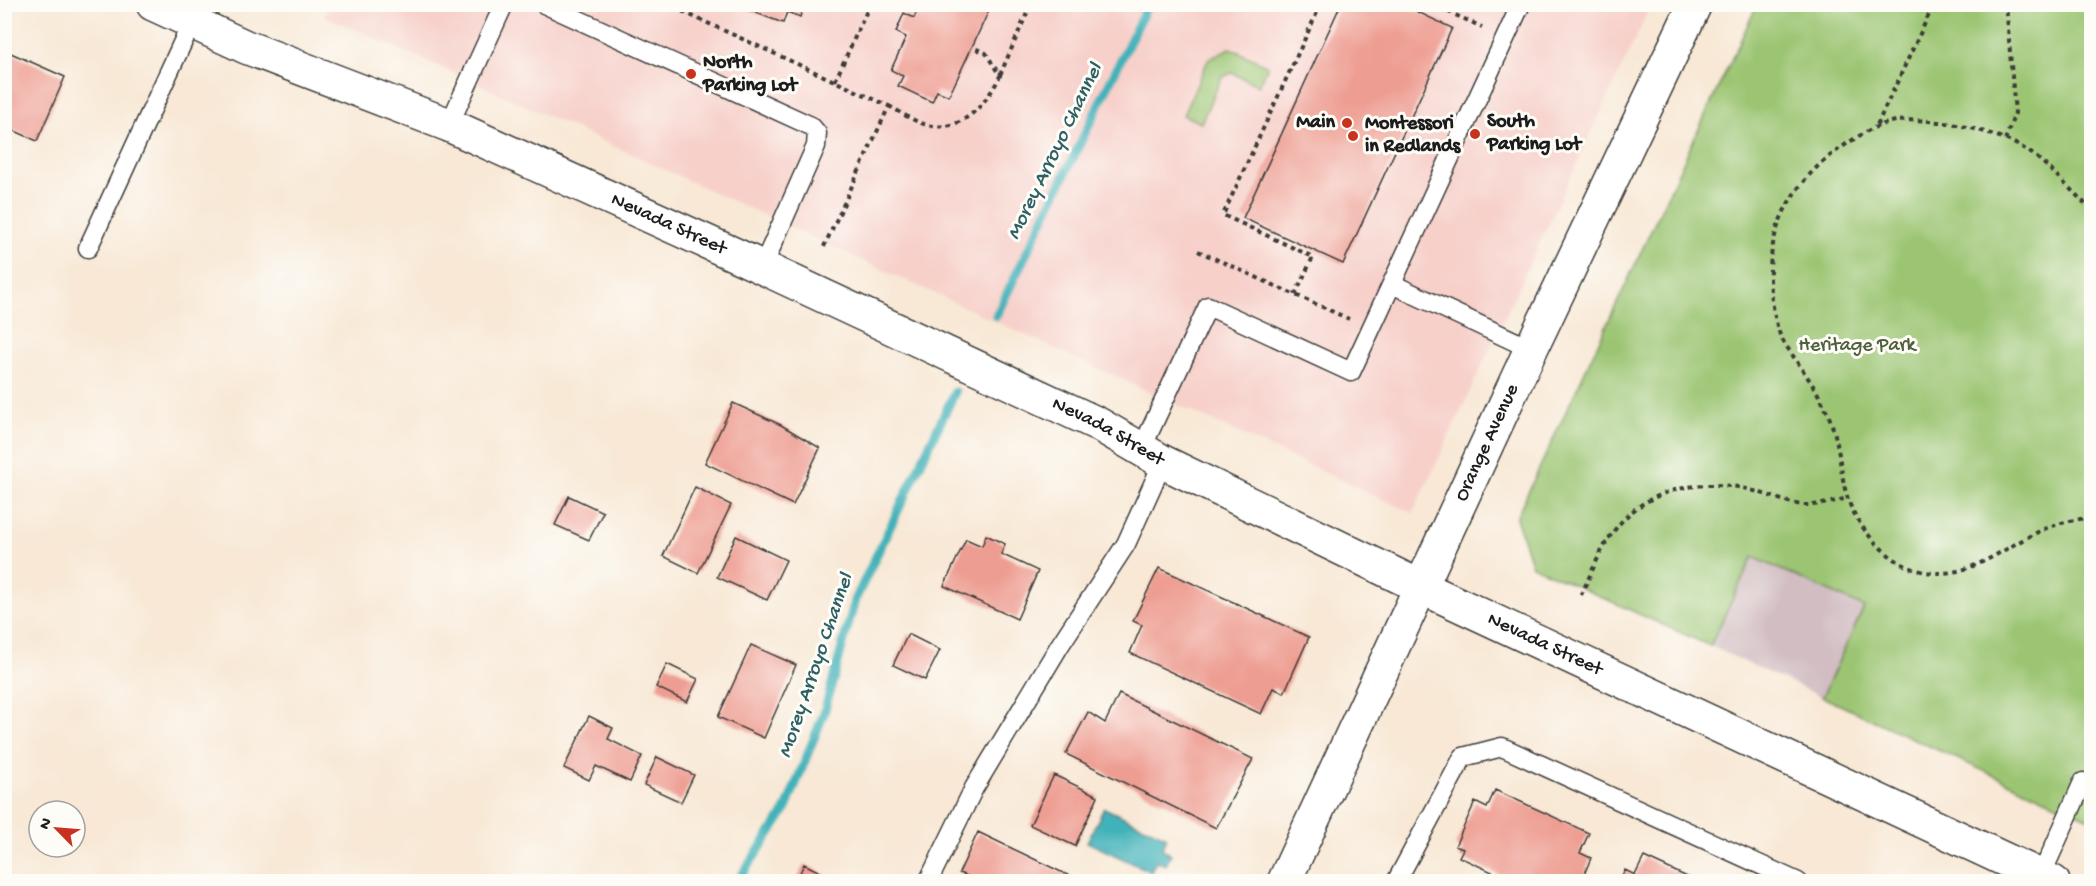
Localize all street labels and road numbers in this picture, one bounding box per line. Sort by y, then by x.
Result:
street label: Nevada Street [607,188,732,261]
street label: Orange Avenue [1450,380,1525,505]
street label: Nevada Street [1048,393,1170,473]
street label: Nevada Street [1484,608,1608,682]

